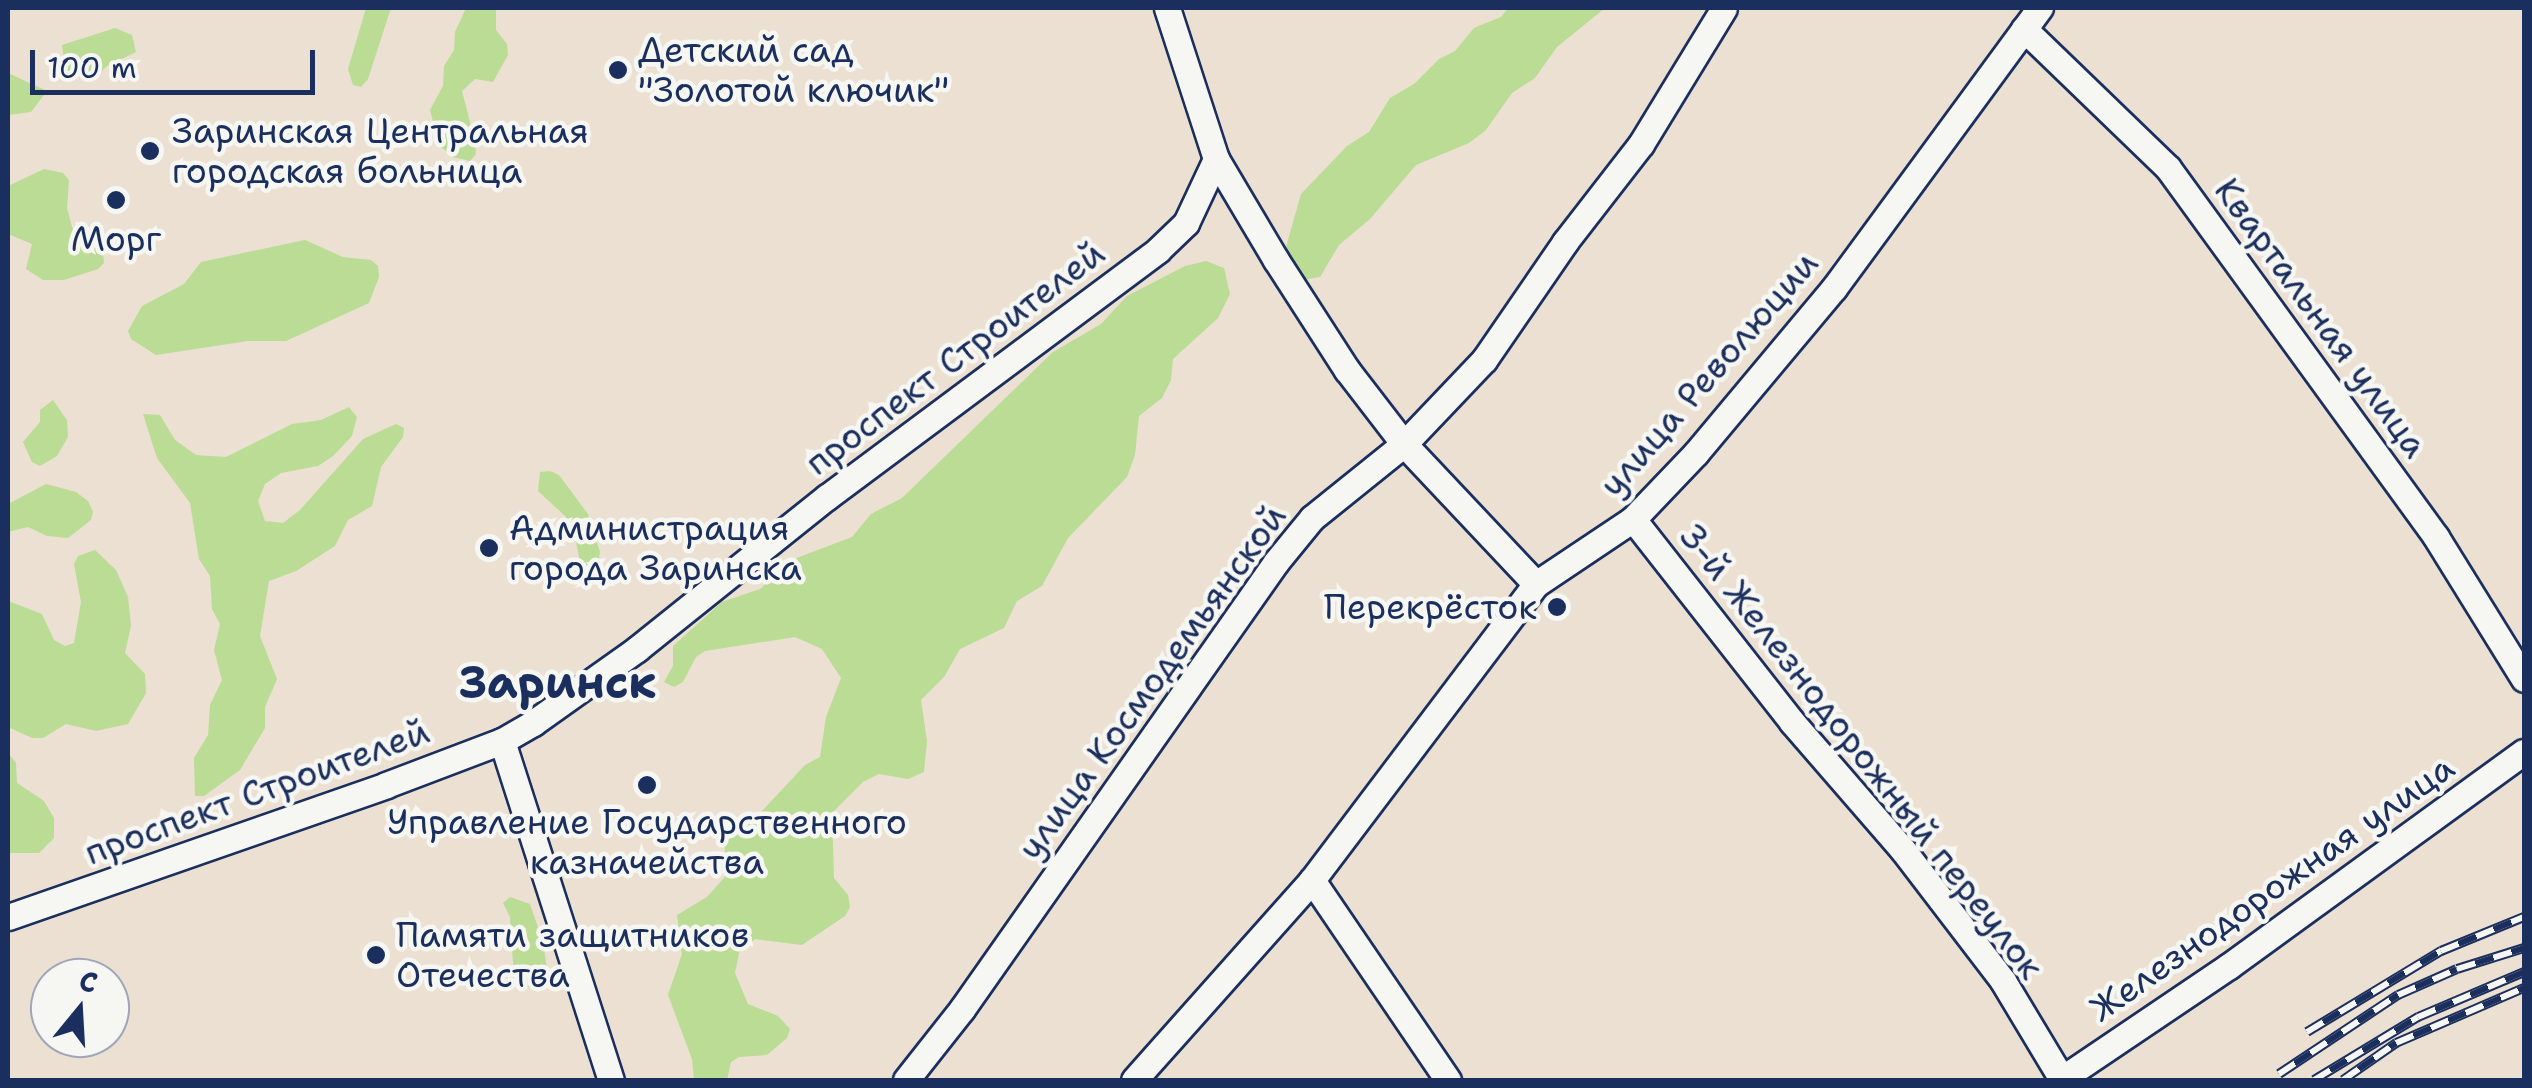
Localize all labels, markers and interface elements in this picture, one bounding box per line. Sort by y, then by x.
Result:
place label: Детский сад "Золотой ключик" [638,29,949,111]
scale bar [35,30,320,92]
text: 100 m [47,47,137,88]
marker: Детский сад "Золотой ключик" [607,59,629,81]
place label: Заринская Центральная городская больница [172,110,589,192]
marker: Заринская Центральная городская больница [137,138,163,164]
street label: Квартальная улица [2206,170,2436,466]
marker: Морг [103,187,129,213]
place label: Морг [71,218,161,260]
street label: проспект Строителей [797,232,1113,484]
street label: улица Революции [1591,243,1827,505]
street label: улица Космодемьянской [1009,496,1295,868]
place label: Администрация города Заринска [509,507,802,589]
street label: 3-й Железнодорожный переулок [1670,514,2052,988]
marker: Администрация города Заринска [478,537,500,559]
place label: Перекрёсток [1324,586,1537,628]
marker: Перекрёсток [1546,596,1568,618]
district label: Заринск [459,656,657,710]
street label: проспект Строителей [79,710,435,874]
street label: Железнодорожная улица [2082,746,2462,1030]
marker: Управление Государственного казначейства [636,774,658,796]
place label: Управление Государственного казначейства [387,801,907,883]
place label: Памяти защитников Отечества [396,914,749,996]
marker: Памяти защитников Отечества [365,944,387,966]
north arrow [30,958,130,1058]
text: С [75,961,103,1002]

